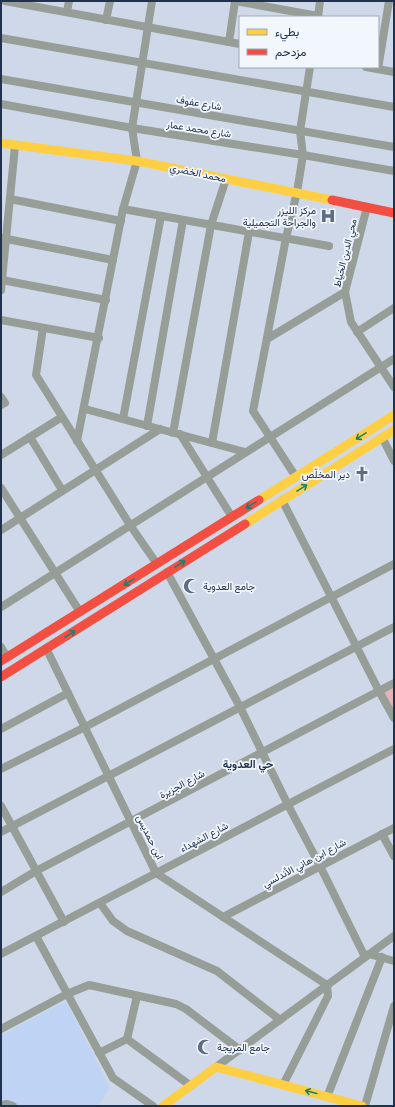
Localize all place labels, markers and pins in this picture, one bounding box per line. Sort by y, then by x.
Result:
place label: مركز الليزر والجراحة التجميلية [243,204,316,229]
hospital icon: مركز الليزر والجراحة التجميلية [319,207,337,225]
church icon: دير المخلّص [353,465,371,483]
place label: دير المخلّص [302,468,350,481]
mosque icon: جامع العدوية [182,577,200,595]
place label: جامع العدوية [203,580,255,593]
mosque icon: جامع المريجة [196,1038,214,1056]
place label: جامع المريجة [217,1041,270,1054]

